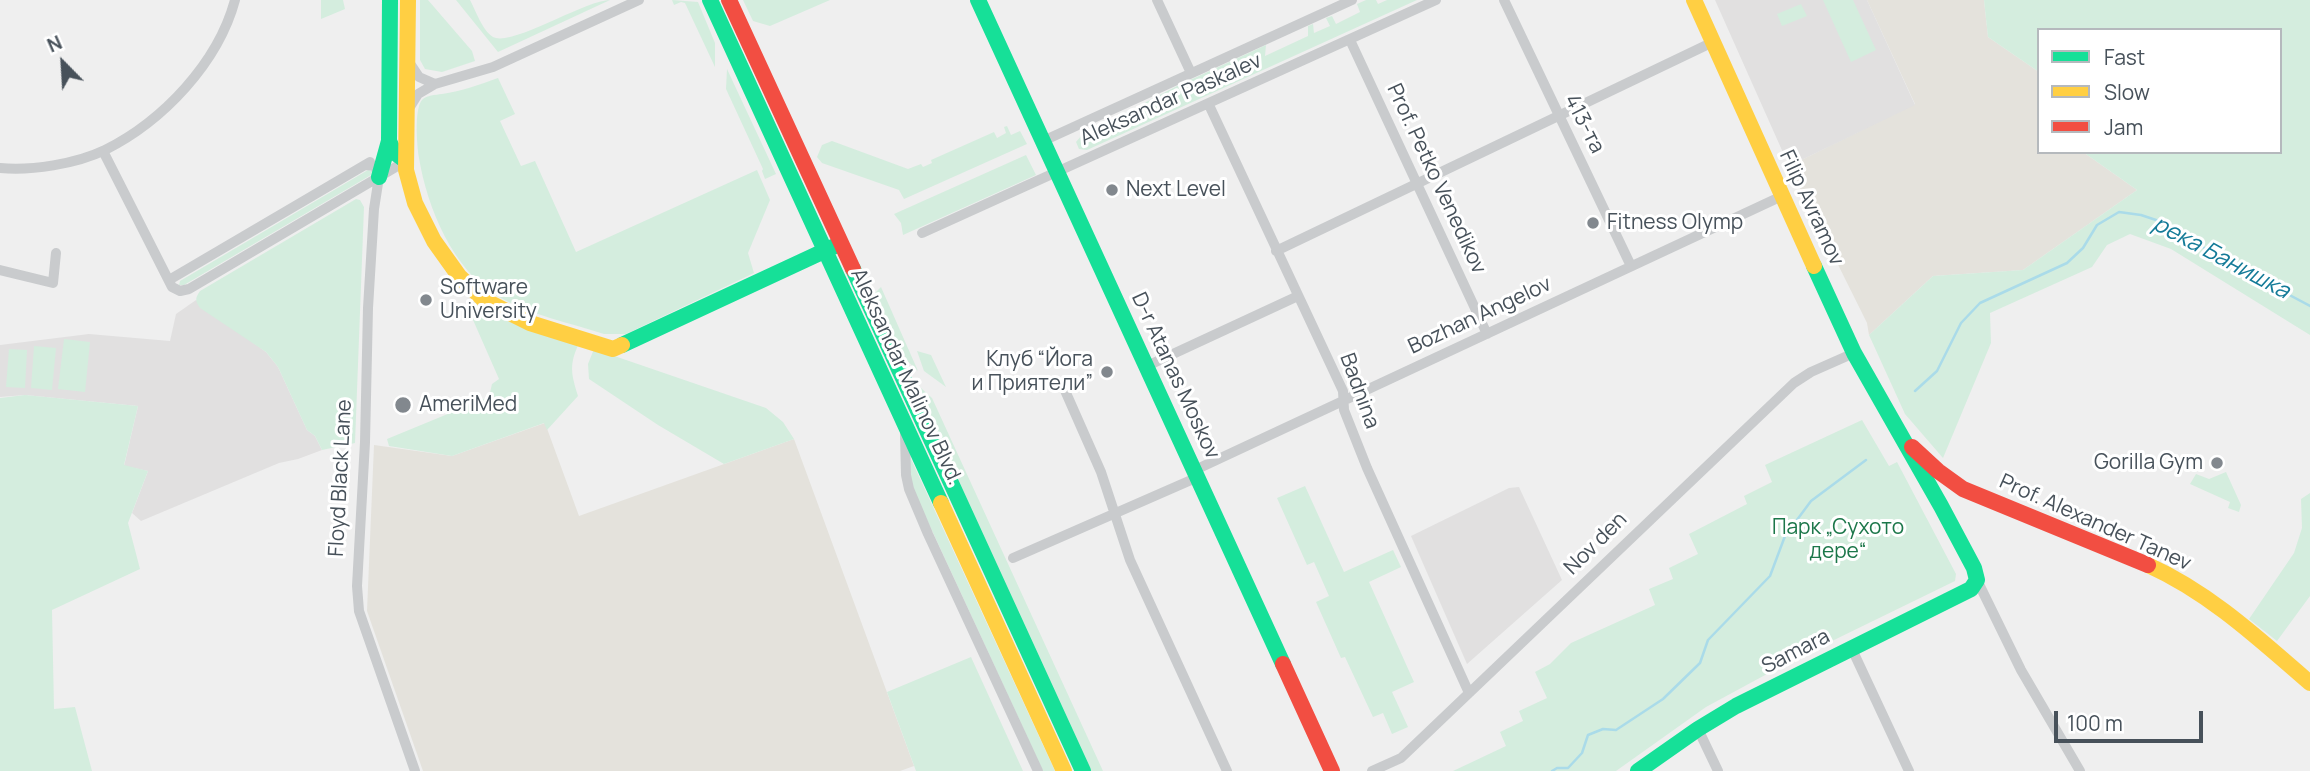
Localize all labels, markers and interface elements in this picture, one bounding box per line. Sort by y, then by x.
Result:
north arrow [28,28,98,98]
legend [2037,28,2282,154]
text: N [43,29,66,58]
text: Fast [2104,43,2145,71]
street label: Aleksandar Paskalev [1076,49,1266,151]
text: Slow [2104,78,2150,106]
street label: Prof. Petko Venedikov [1381,80,1491,278]
street label: 413-та [1558,90,1610,158]
text: Jam [2104,113,2143,141]
street label: Filip Avramov [1773,146,1849,270]
place label: Next Level [1126,177,1226,203]
marker: Next Level [1104,182,1120,198]
place label: Fitness Olymp [1607,210,1743,236]
water label: река Банишка [2148,210,2294,306]
marker: Fitness Olymp [1585,215,1601,231]
street label: Aleksandar Malinov Blvd. [845,265,967,489]
street label: Bozhan Angelov [1404,272,1556,360]
place label: Software University [440,275,537,325]
street label: D-r Atanas Moskov [1125,289,1225,463]
marker: Software University [418,292,434,308]
place label: Клуб “Йога и Приятели” [972,347,1093,397]
street label: Badnina [1334,350,1384,432]
marker: Клуб “Йога и Приятели” [1099,364,1115,380]
place label: AmeriMed [419,392,517,418]
marker: AmeriMed [393,395,413,415]
street label: Floyd Black Lane [324,399,358,557]
place label: Gorilla Gym [2094,450,2203,476]
marker: Gorilla Gym [2209,455,2225,471]
street label: Prof. Alexander Tanev [1995,469,2195,577]
street label: Nov den [1559,507,1633,581]
park label: Парк „Сухото дере“ [1772,515,1904,565]
street label: Samara [1758,624,1834,680]
scale bar [2058,698,2207,742]
text: 100 m [2067,709,2123,737]

